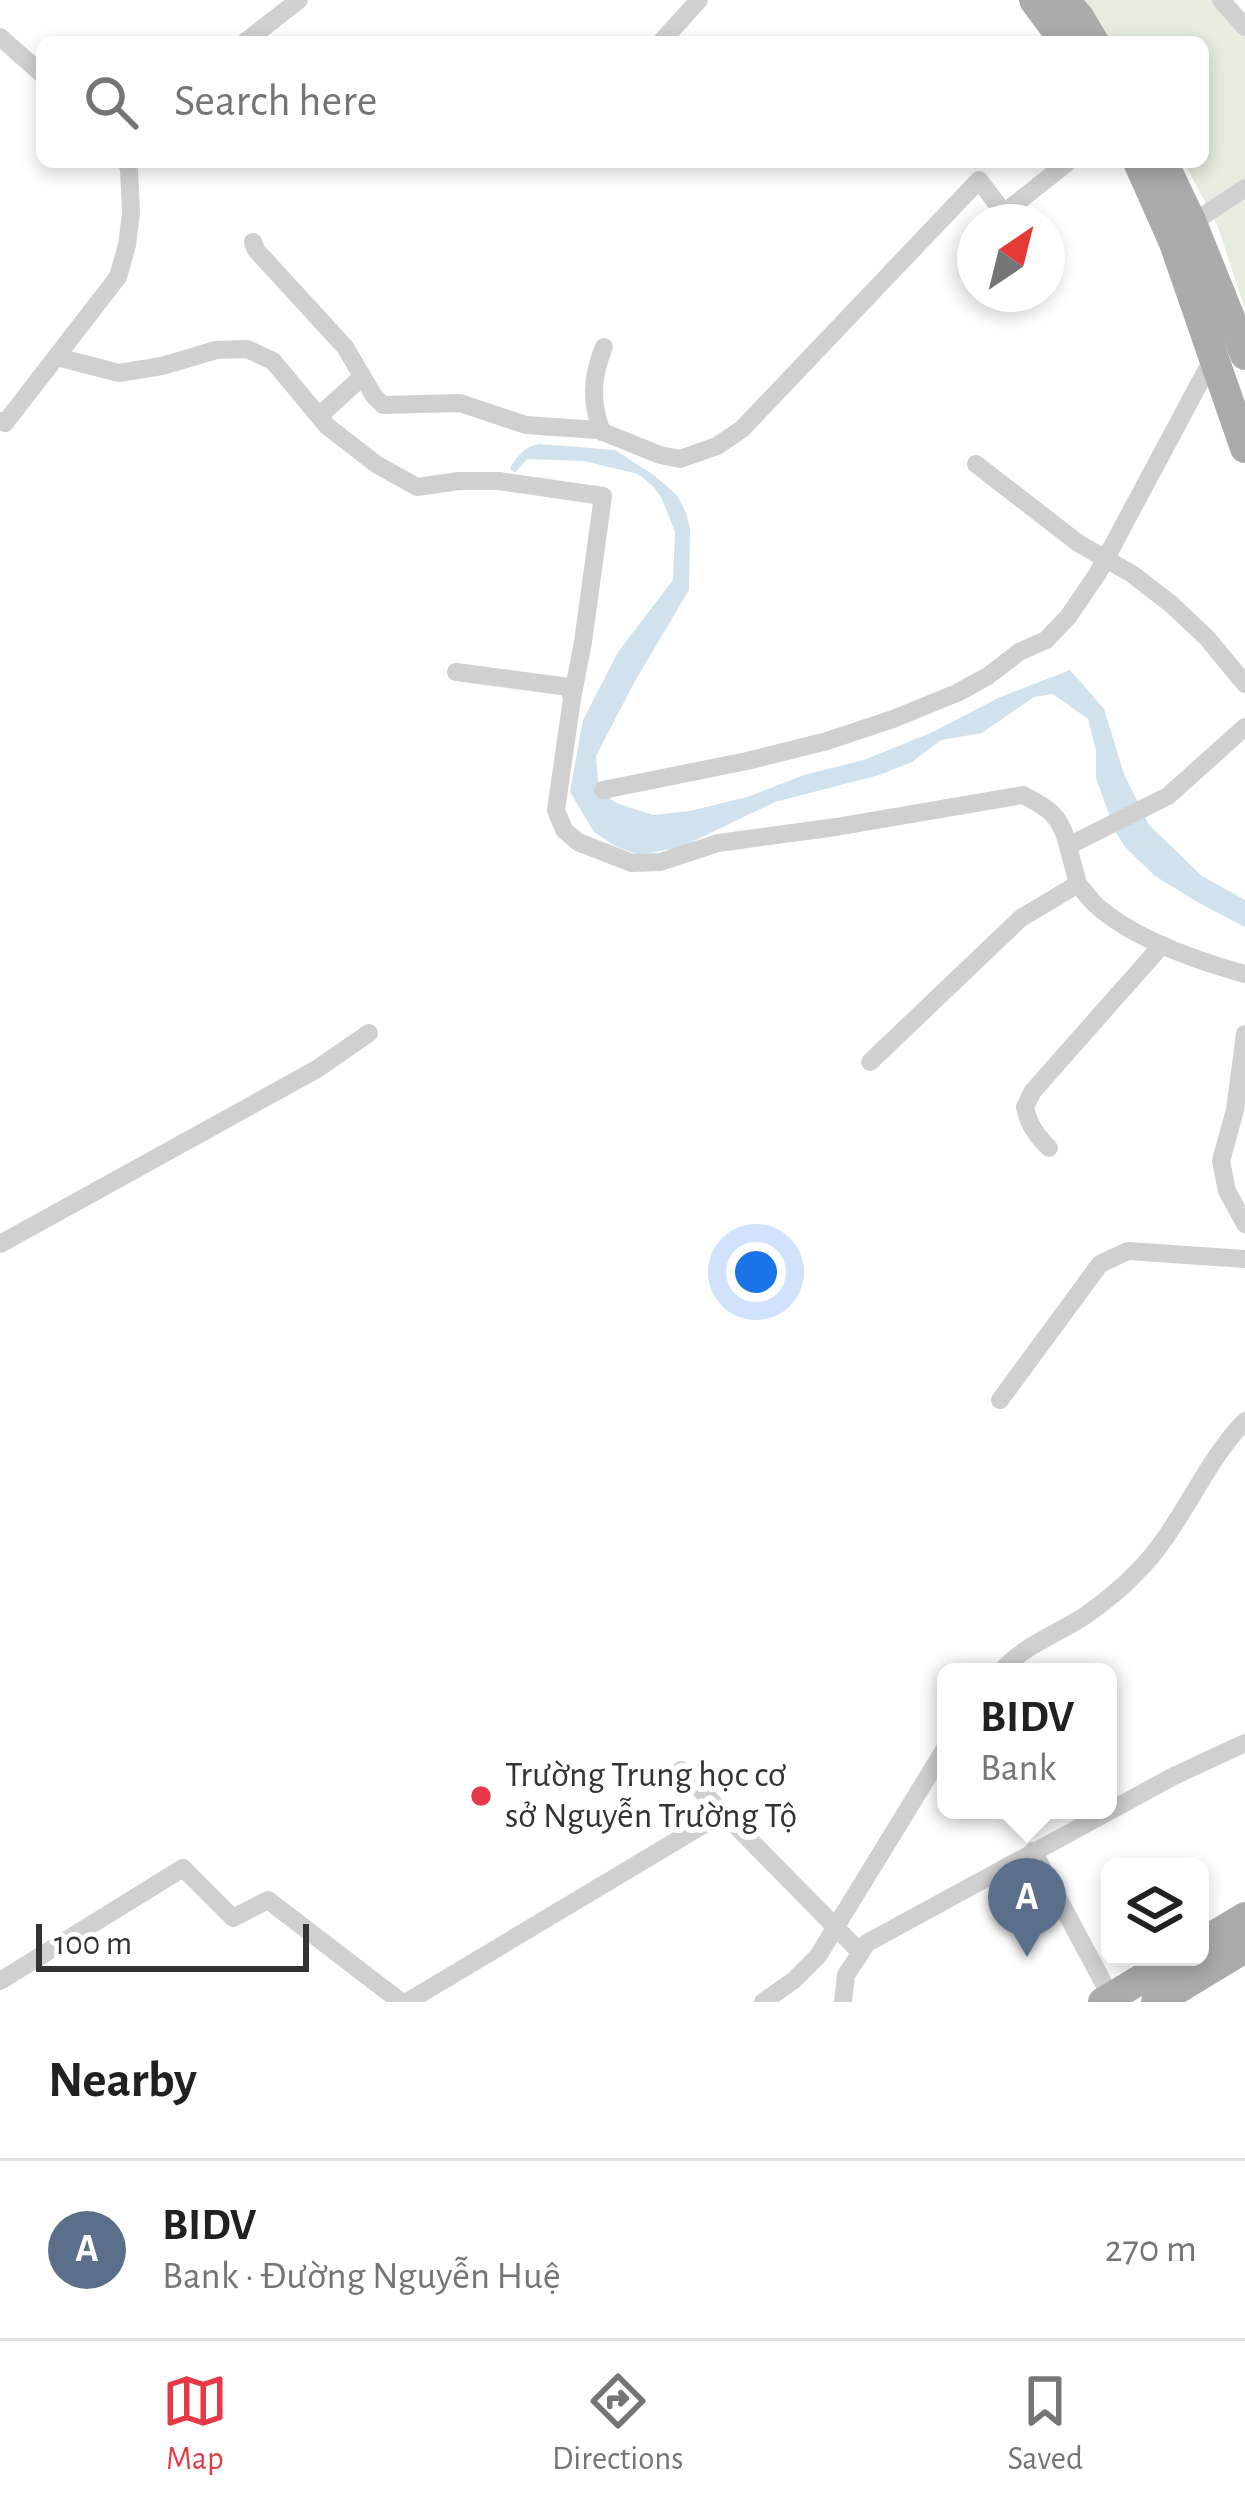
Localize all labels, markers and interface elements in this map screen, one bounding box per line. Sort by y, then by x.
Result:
search box [36,36,1209,168]
icon: search [78,69,144,135]
text: Search here [174,79,377,124]
north arrow [957,204,1065,312]
your location [726,1242,786,1302]
popup [937,1663,1117,1819]
text: BIDV [980,1695,1074,1740]
text: Bank [980,1749,1056,1788]
place label: Trường Trung học cơ sở Nguyễn Trường Tộ [505,1757,797,1834]
marker: Trường Trung học cơ sở Nguyễn Trường Tộ [468,1783,494,1809]
pin: A [988,1858,1066,1957]
map controls [1101,1858,1209,1966]
button: layers [1101,1858,1209,1966]
scale bar [36,1918,309,1971]
text: 100 m [54,1928,132,1961]
text: Nearby [48,2055,197,2106]
text: BIDV [162,2203,256,2248]
text: A [75,2230,99,2269]
text: 270 m [1105,2230,1197,2269]
text: Bank · Đường Nguyễn Huệ [162,2257,561,2296]
tab: Map [162,2368,228,2480]
tab: Directions [552,2368,683,2480]
tab: Saved [1007,2368,1083,2480]

